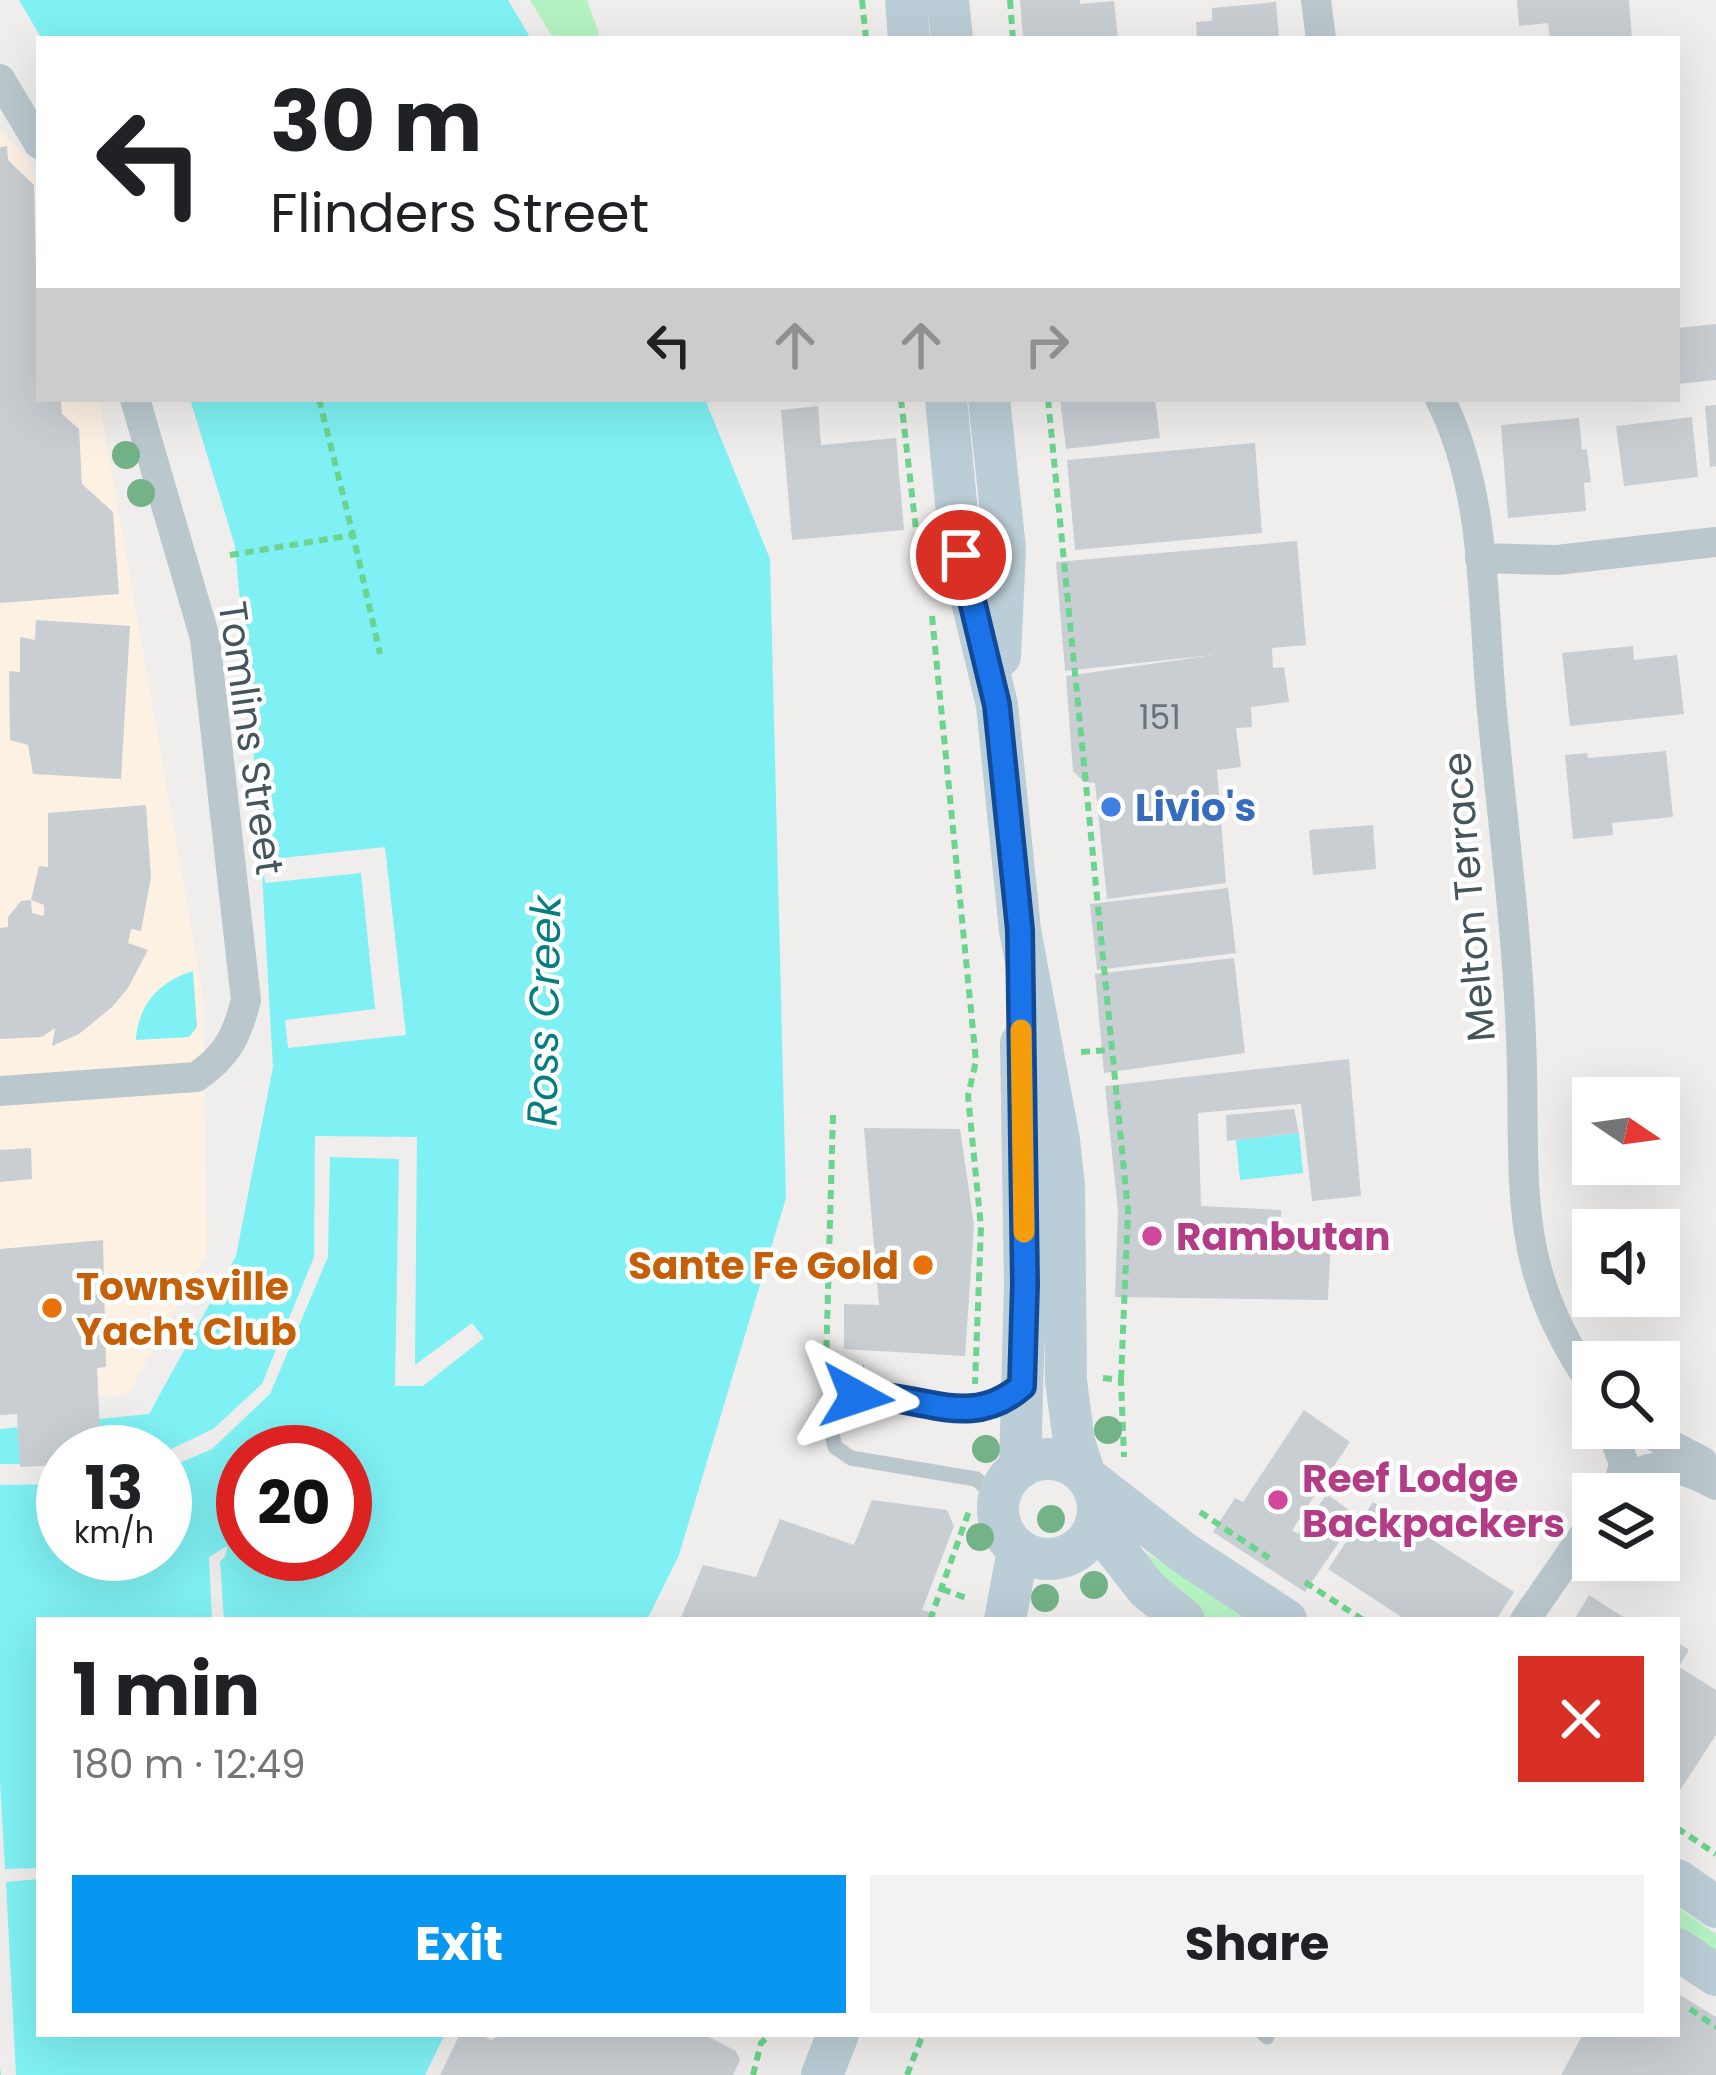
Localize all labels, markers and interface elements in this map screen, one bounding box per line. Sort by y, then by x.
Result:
text: 30 m [270,63,482,180]
icon: left [72,84,228,240]
text: Flinders Street [270,175,649,251]
icon: left [636,312,702,378]
icon: ahead [762,312,828,378]
icon: ahead [888,312,954,378]
icon: right [1014,312,1080,378]
pin [910,504,1012,606]
icon: arrive [928,522,994,588]
street label: Tomlins Street [205,598,297,878]
house number: 151 [1139,694,1181,741]
street label: Melton Terrace [1429,750,1509,1044]
place label: Livio's [1135,780,1256,835]
marker: Livio's [1098,794,1124,820]
water label: Ross Creek [512,893,576,1127]
north arrow [1572,1077,1680,1185]
map controls [1572,1077,1680,1581]
place label: Rambutan [1176,1209,1391,1264]
button: sound [1572,1209,1680,1317]
marker: Rambutan [1139,1223,1165,1249]
place label: Sante Fe Gold [628,1238,899,1293]
marker: Sante Fe Gold [910,1252,936,1278]
place label: Townsville Yacht Club [76,1259,297,1359]
marker: Townsville Yacht Club [39,1295,65,1321]
position arrow [794,1334,920,1460]
button: search [1572,1341,1680,1449]
speed limit sign: 20 [216,1425,372,1581]
text: 13 [85,1446,143,1530]
place label: Reef Lodge Backpackers [1302,1451,1565,1551]
button: layers [1572,1473,1680,1581]
marker: Reef Lodge Backpackers [1265,1487,1291,1513]
text: km/h [74,1511,154,1554]
text: 1 min [72,1639,260,1740]
button: close [1518,1656,1644,1782]
text: 180 m · 12:49 [72,1737,306,1792]
button: Exit [72,1875,846,2013]
button: Share [870,1875,1644,2013]

